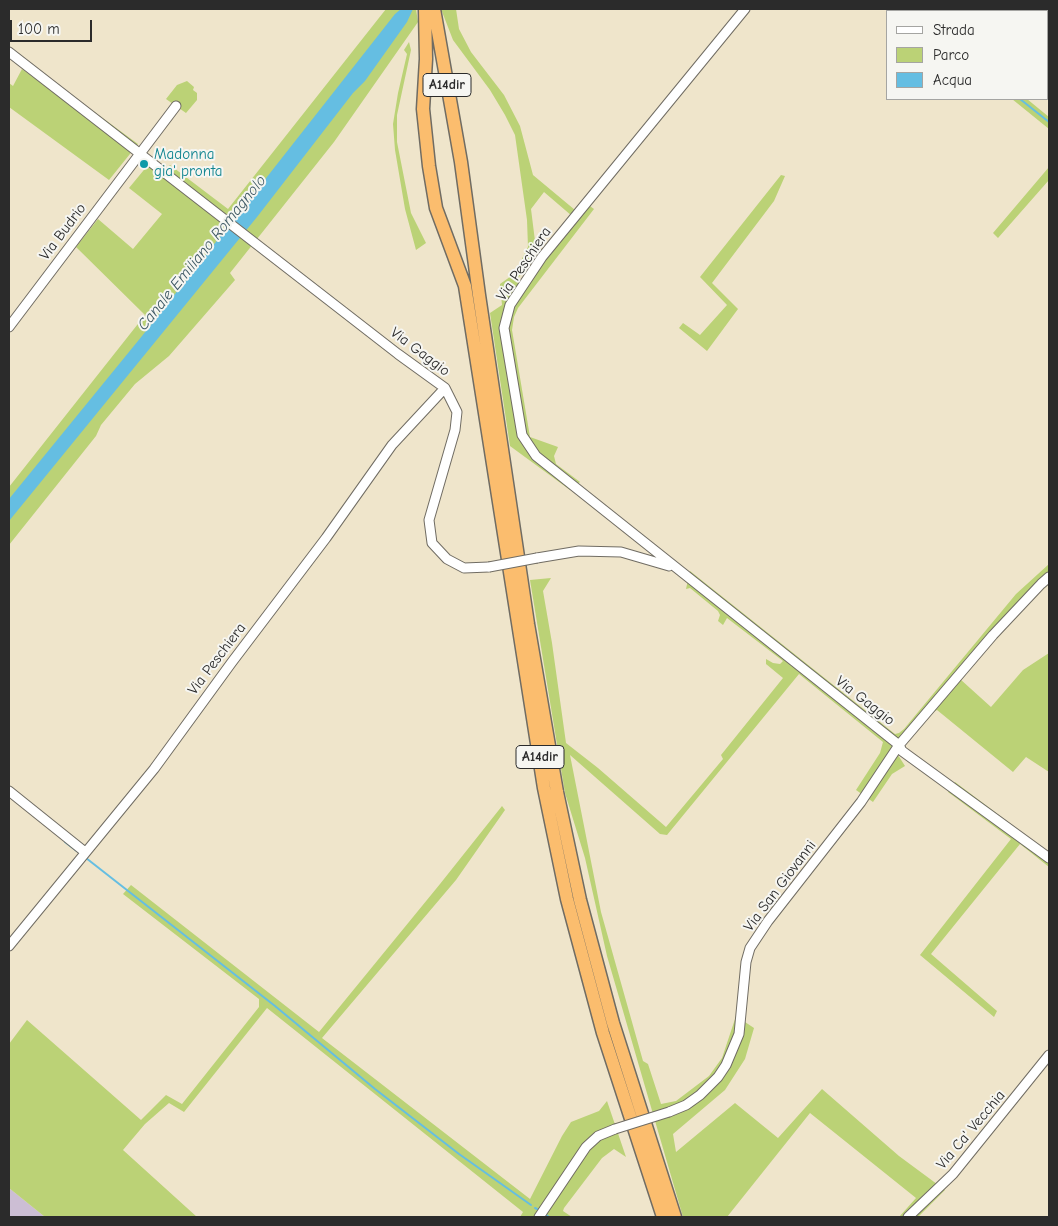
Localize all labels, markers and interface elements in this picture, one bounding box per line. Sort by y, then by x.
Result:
scale bar [12,10,95,42]
legend [886,10,1048,100]
text: 100 m [18,20,60,38]
text: Strada [933,21,975,39]
text: Parco [933,46,969,64]
text: Acqua [933,71,972,89]
road number: A14dir [423,74,471,96]
place label: Madonna gia' pronta [154,146,223,181]
marker: Madonna gia' pronta [138,158,150,170]
water label: Canale Emiliano Romagnolo [134,172,270,334]
street label: Via Budrio [36,200,90,264]
street label: Via Peschiera [493,224,555,304]
street label: Via Gaggio [387,324,453,380]
street label: Via Peschiera [184,620,250,698]
street label: Via Gaggio [832,672,898,730]
road number: A14dir [516,746,564,769]
street label: Via San Giovanni [740,837,820,935]
street label: Via Ca' Vecchia [933,1087,1009,1173]

